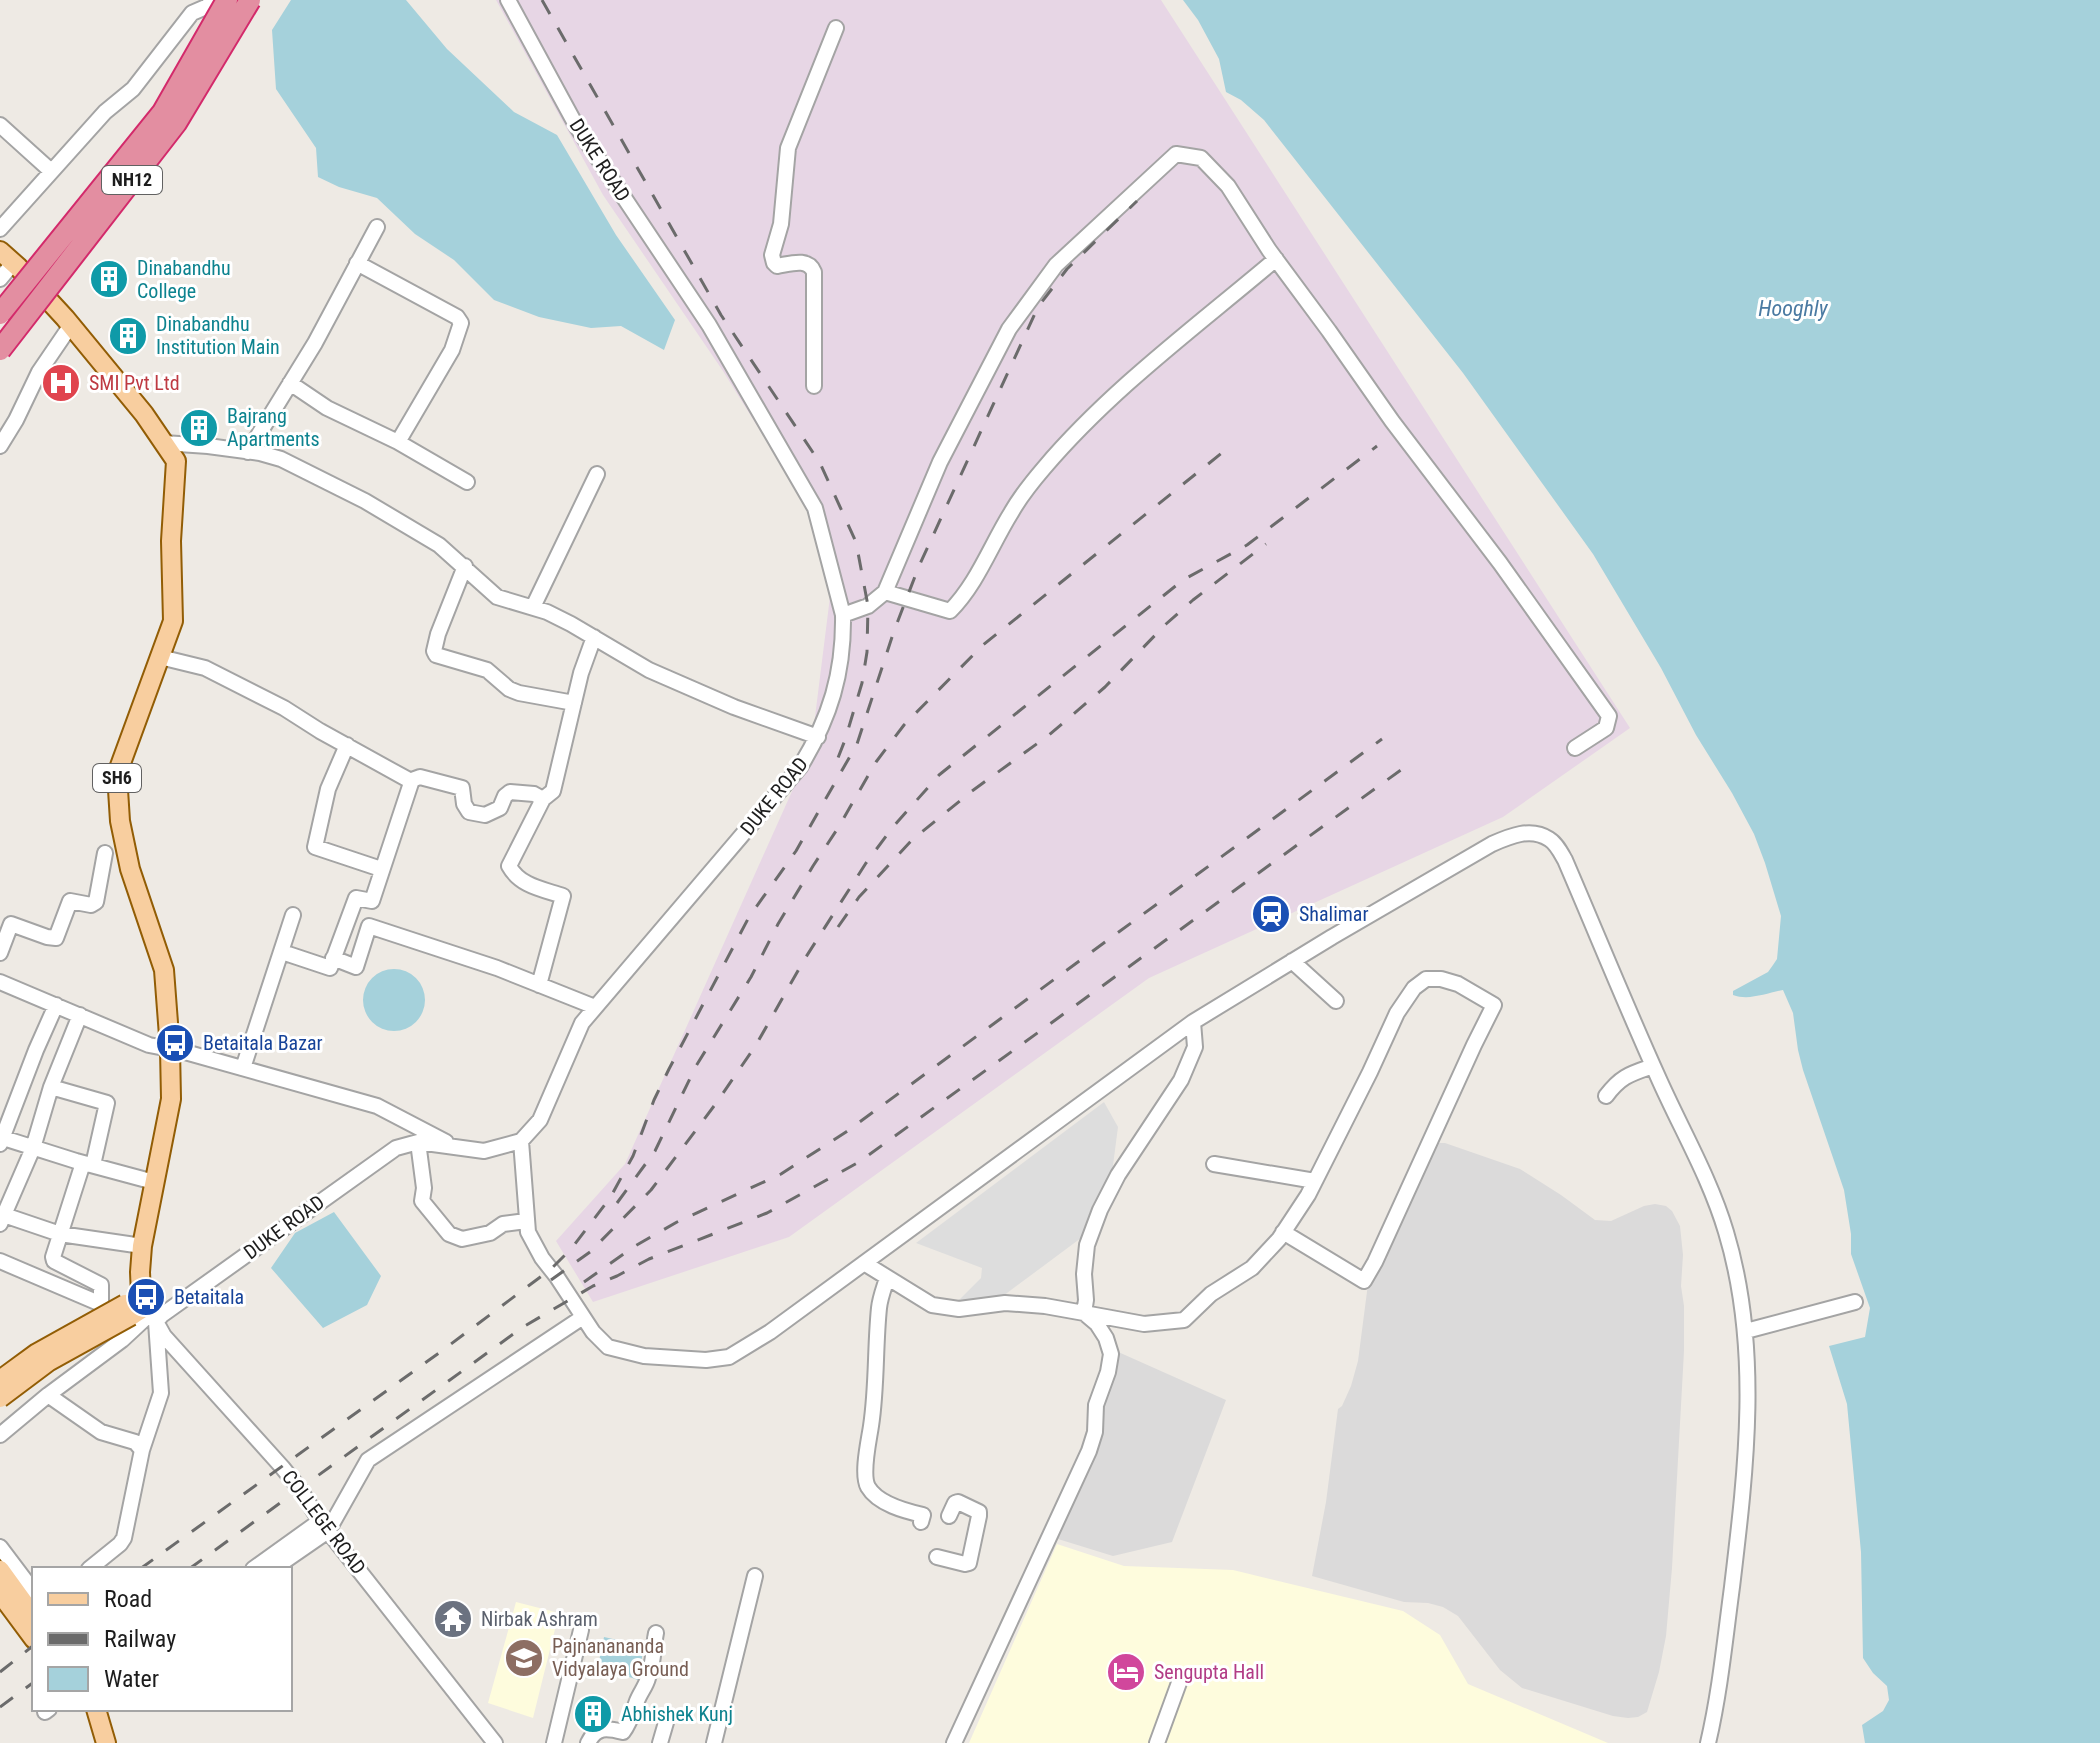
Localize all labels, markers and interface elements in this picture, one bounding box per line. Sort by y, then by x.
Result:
street label: DUKE ROAD [564,114,636,206]
road number: NH12 [102,166,162,194]
place label: Dinabandhu College [137,256,231,303]
building icon: Dinabandhu College [88,258,130,300]
water label: Hooghly [1758,296,1829,321]
place label: Dinabandhu Institution Main [156,312,280,359]
building icon: Dinabandhu Institution Main [107,315,149,357]
hospital icon: SMI Pvt Ltd [40,362,82,404]
place label: SMI Pvt Ltd [89,371,180,395]
place label: Bajrang Apartments [227,404,320,451]
building icon: Bajrang Apartments [178,407,220,449]
street label: DUKE ROAD [735,752,813,840]
road number: SH6 [93,764,141,792]
station icon: Shalimar [1250,893,1292,935]
place label: Shalimar [1299,902,1369,926]
bus stop icon: Betaitala Bazar [154,1022,196,1064]
place label: Betaitala Bazar [203,1031,323,1055]
street label: DUKE ROAD [239,1190,329,1264]
bus stop icon: Betaitala [125,1276,167,1318]
place label: Betaitala [174,1285,244,1309]
street label: COLLEGE ROAD [277,1465,371,1579]
legend [32,1567,292,1711]
text: Road [104,1585,152,1613]
temple icon: Nirbak Ashram [432,1598,474,1640]
place label: Nirbak Ashram [481,1607,598,1631]
text: Railway [104,1625,176,1653]
place label: Pajnanananda Vidyalaya Ground [552,1634,689,1681]
school or university icon: Pajnanananda Vidyalaya Ground [503,1637,545,1679]
hotel icon: Sengupta Hall [1105,1651,1147,1693]
place label: Sengupta Hall [1154,1660,1264,1684]
text: Water [104,1665,159,1693]
building icon: Abhishek Kunj [572,1693,614,1735]
place label: Abhishek Kunj [621,1702,733,1726]

